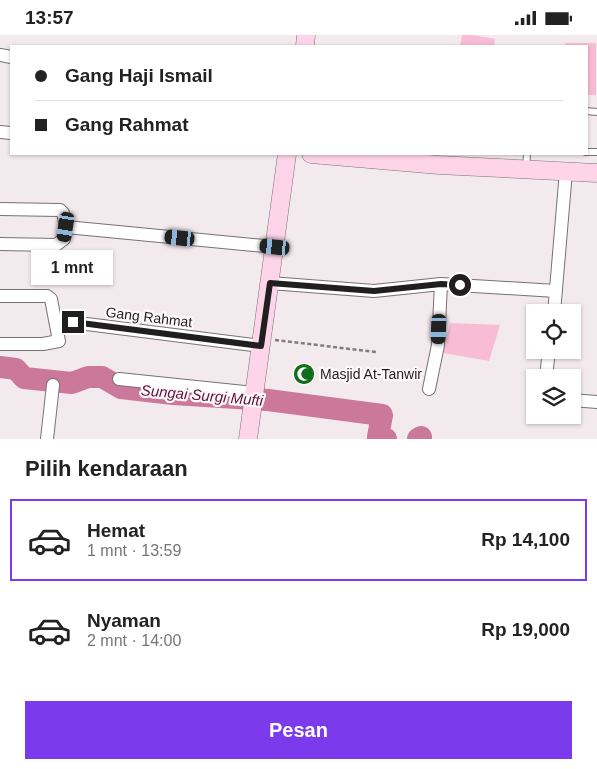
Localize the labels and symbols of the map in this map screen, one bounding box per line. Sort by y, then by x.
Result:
car [56,211,75,243]
car [164,229,195,247]
car [259,238,290,256]
callout: 1 mnt [32,249,114,285]
route start [449,274,471,296]
street label: Gang Rahmat [105,304,193,330]
route end [62,311,84,333]
car [430,314,447,344]
mosque icon: Masjid At-Tanwir [292,362,316,386]
place label: Masjid At-Tanwir [320,366,422,382]
water label: Sungai Surgi Mufti [140,381,264,409]

